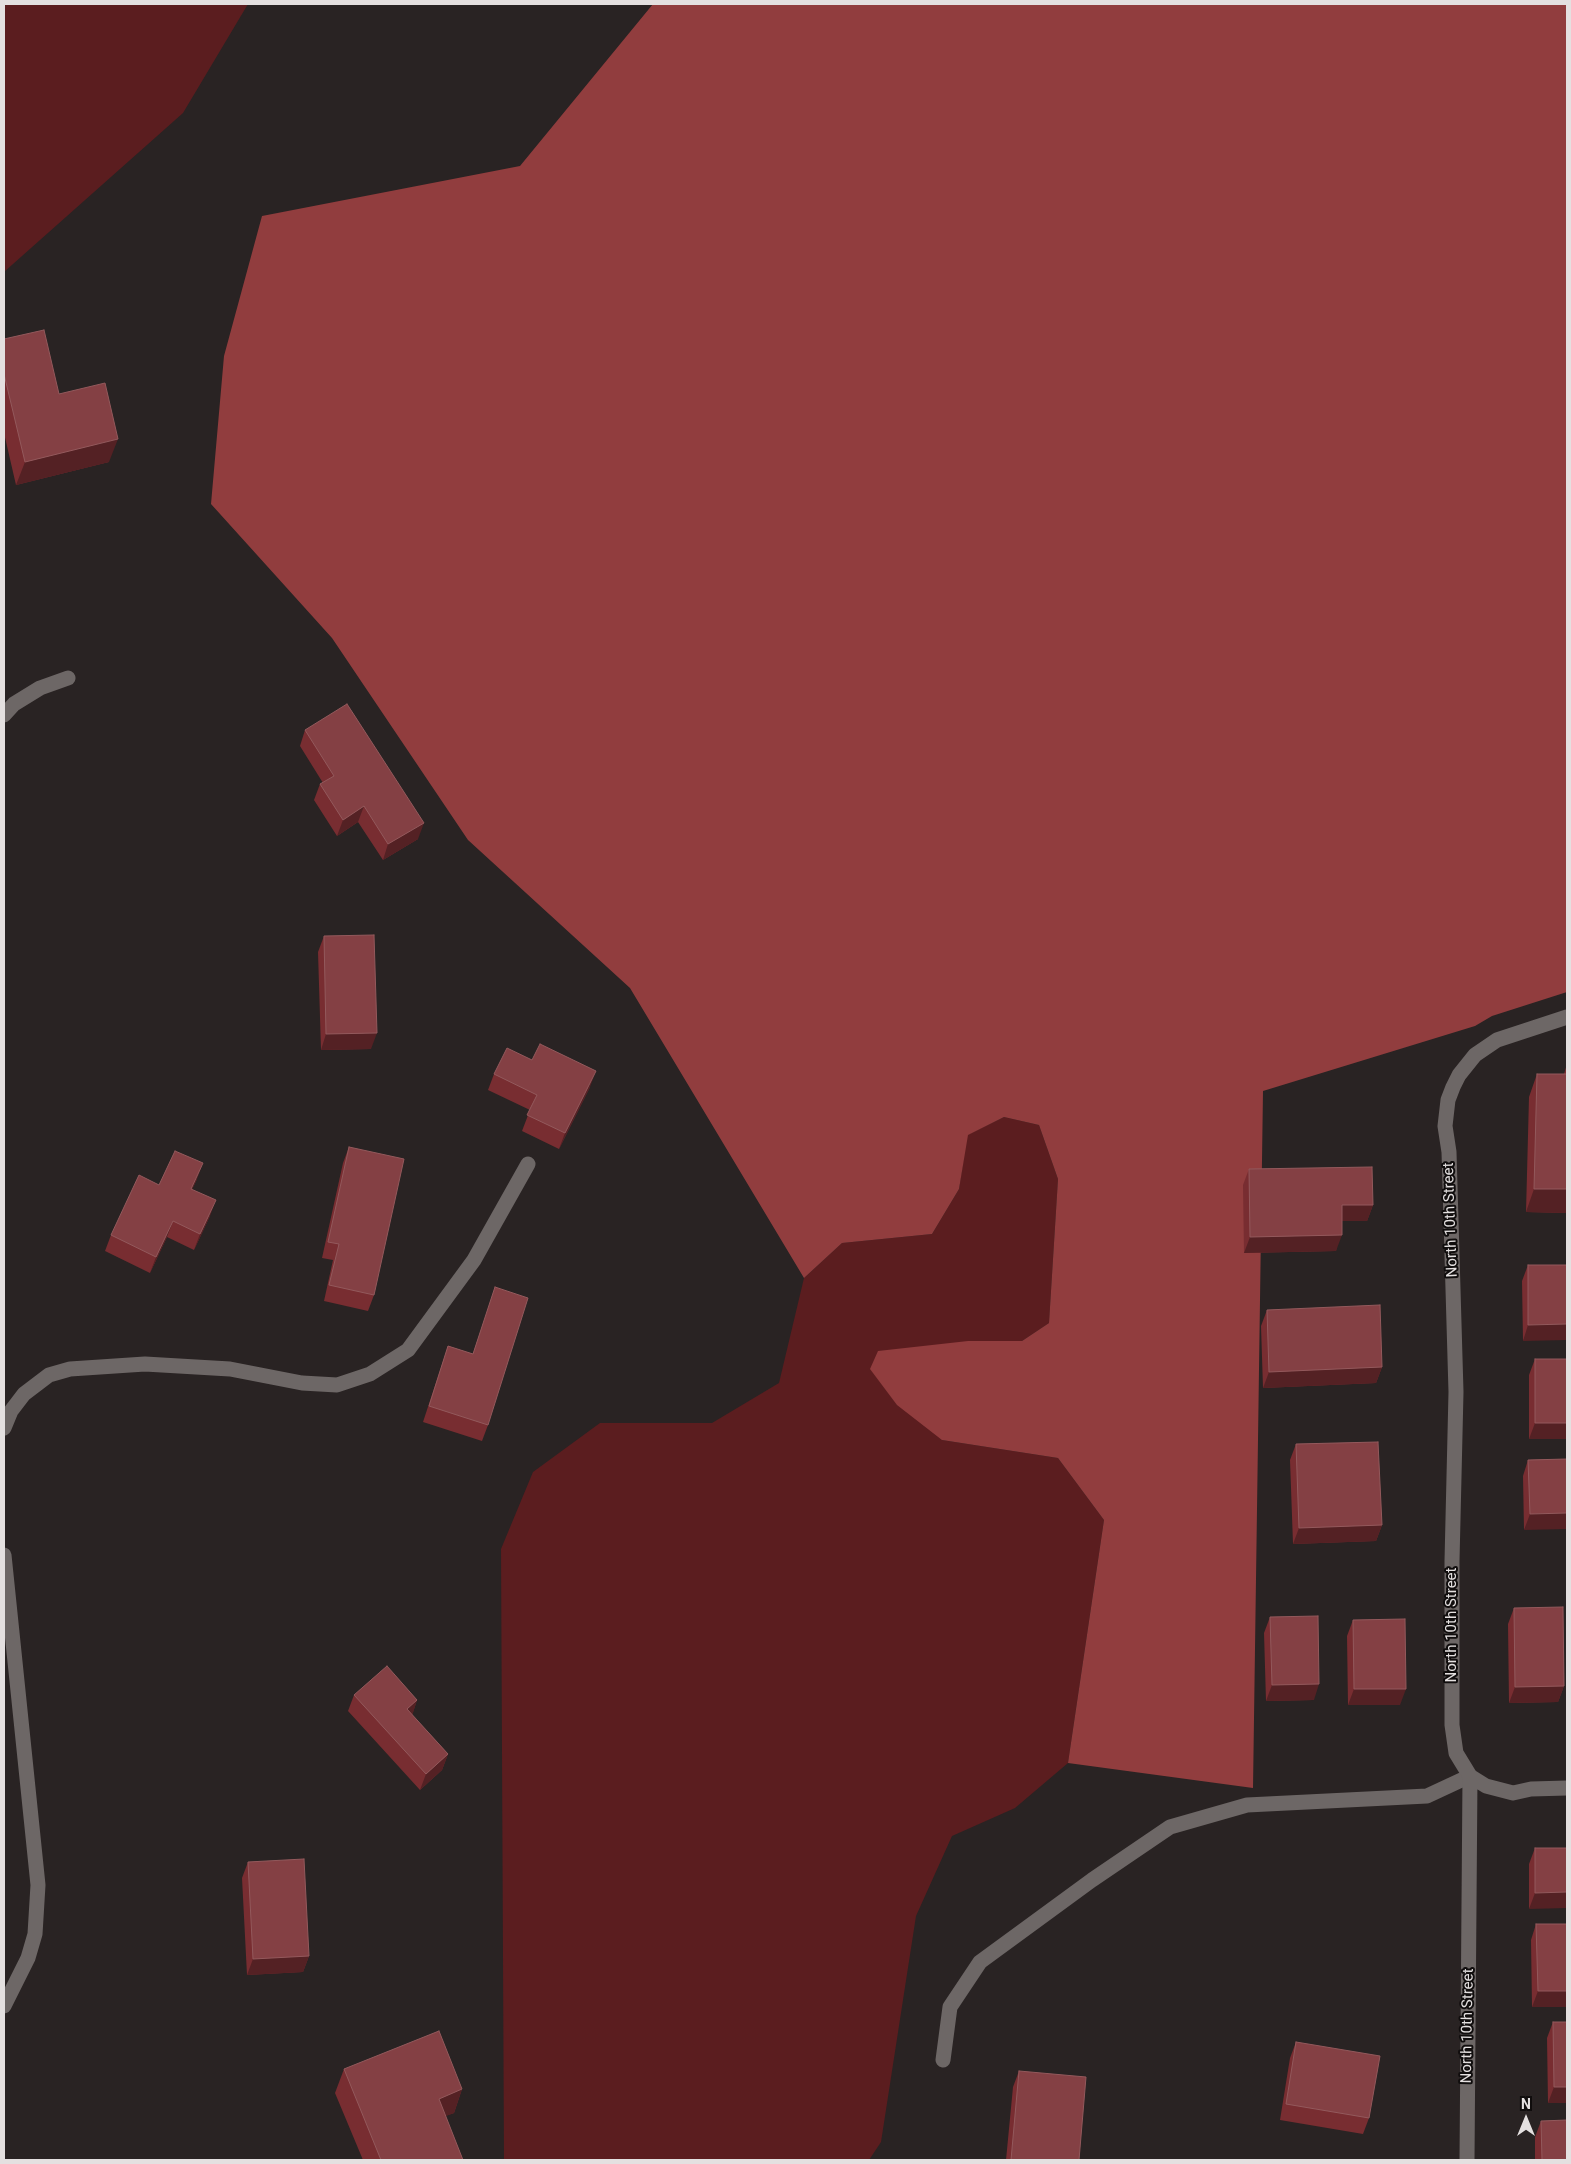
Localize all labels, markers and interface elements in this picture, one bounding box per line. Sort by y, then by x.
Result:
street label: North 10th Street [1440,1162,1462,1278]
street label: North 10th Street [1443,1568,1461,1682]
street label: North 10th Street [1458,1968,1478,2084]
north arrow [1501,2094,1551,2144]
text: N [1521,2096,1531,2112]

